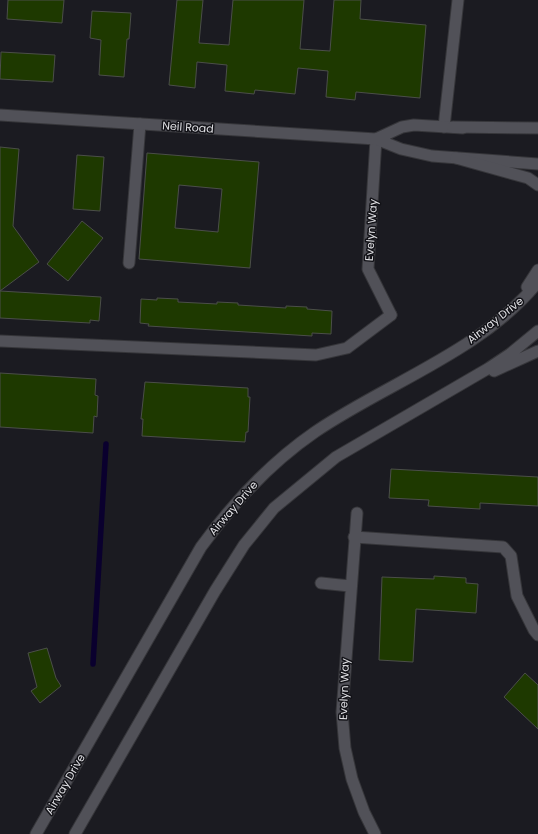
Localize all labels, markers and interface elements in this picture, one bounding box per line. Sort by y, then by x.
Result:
street label: Neil Road [162,117,214,137]
street label: Evelyn Way [361,198,381,261]
street label: Airway Drive [464,293,527,347]
street label: Airway Drive [205,477,261,539]
street label: Evelyn Way [335,657,353,720]
street label: Airway Drive [41,751,89,817]

